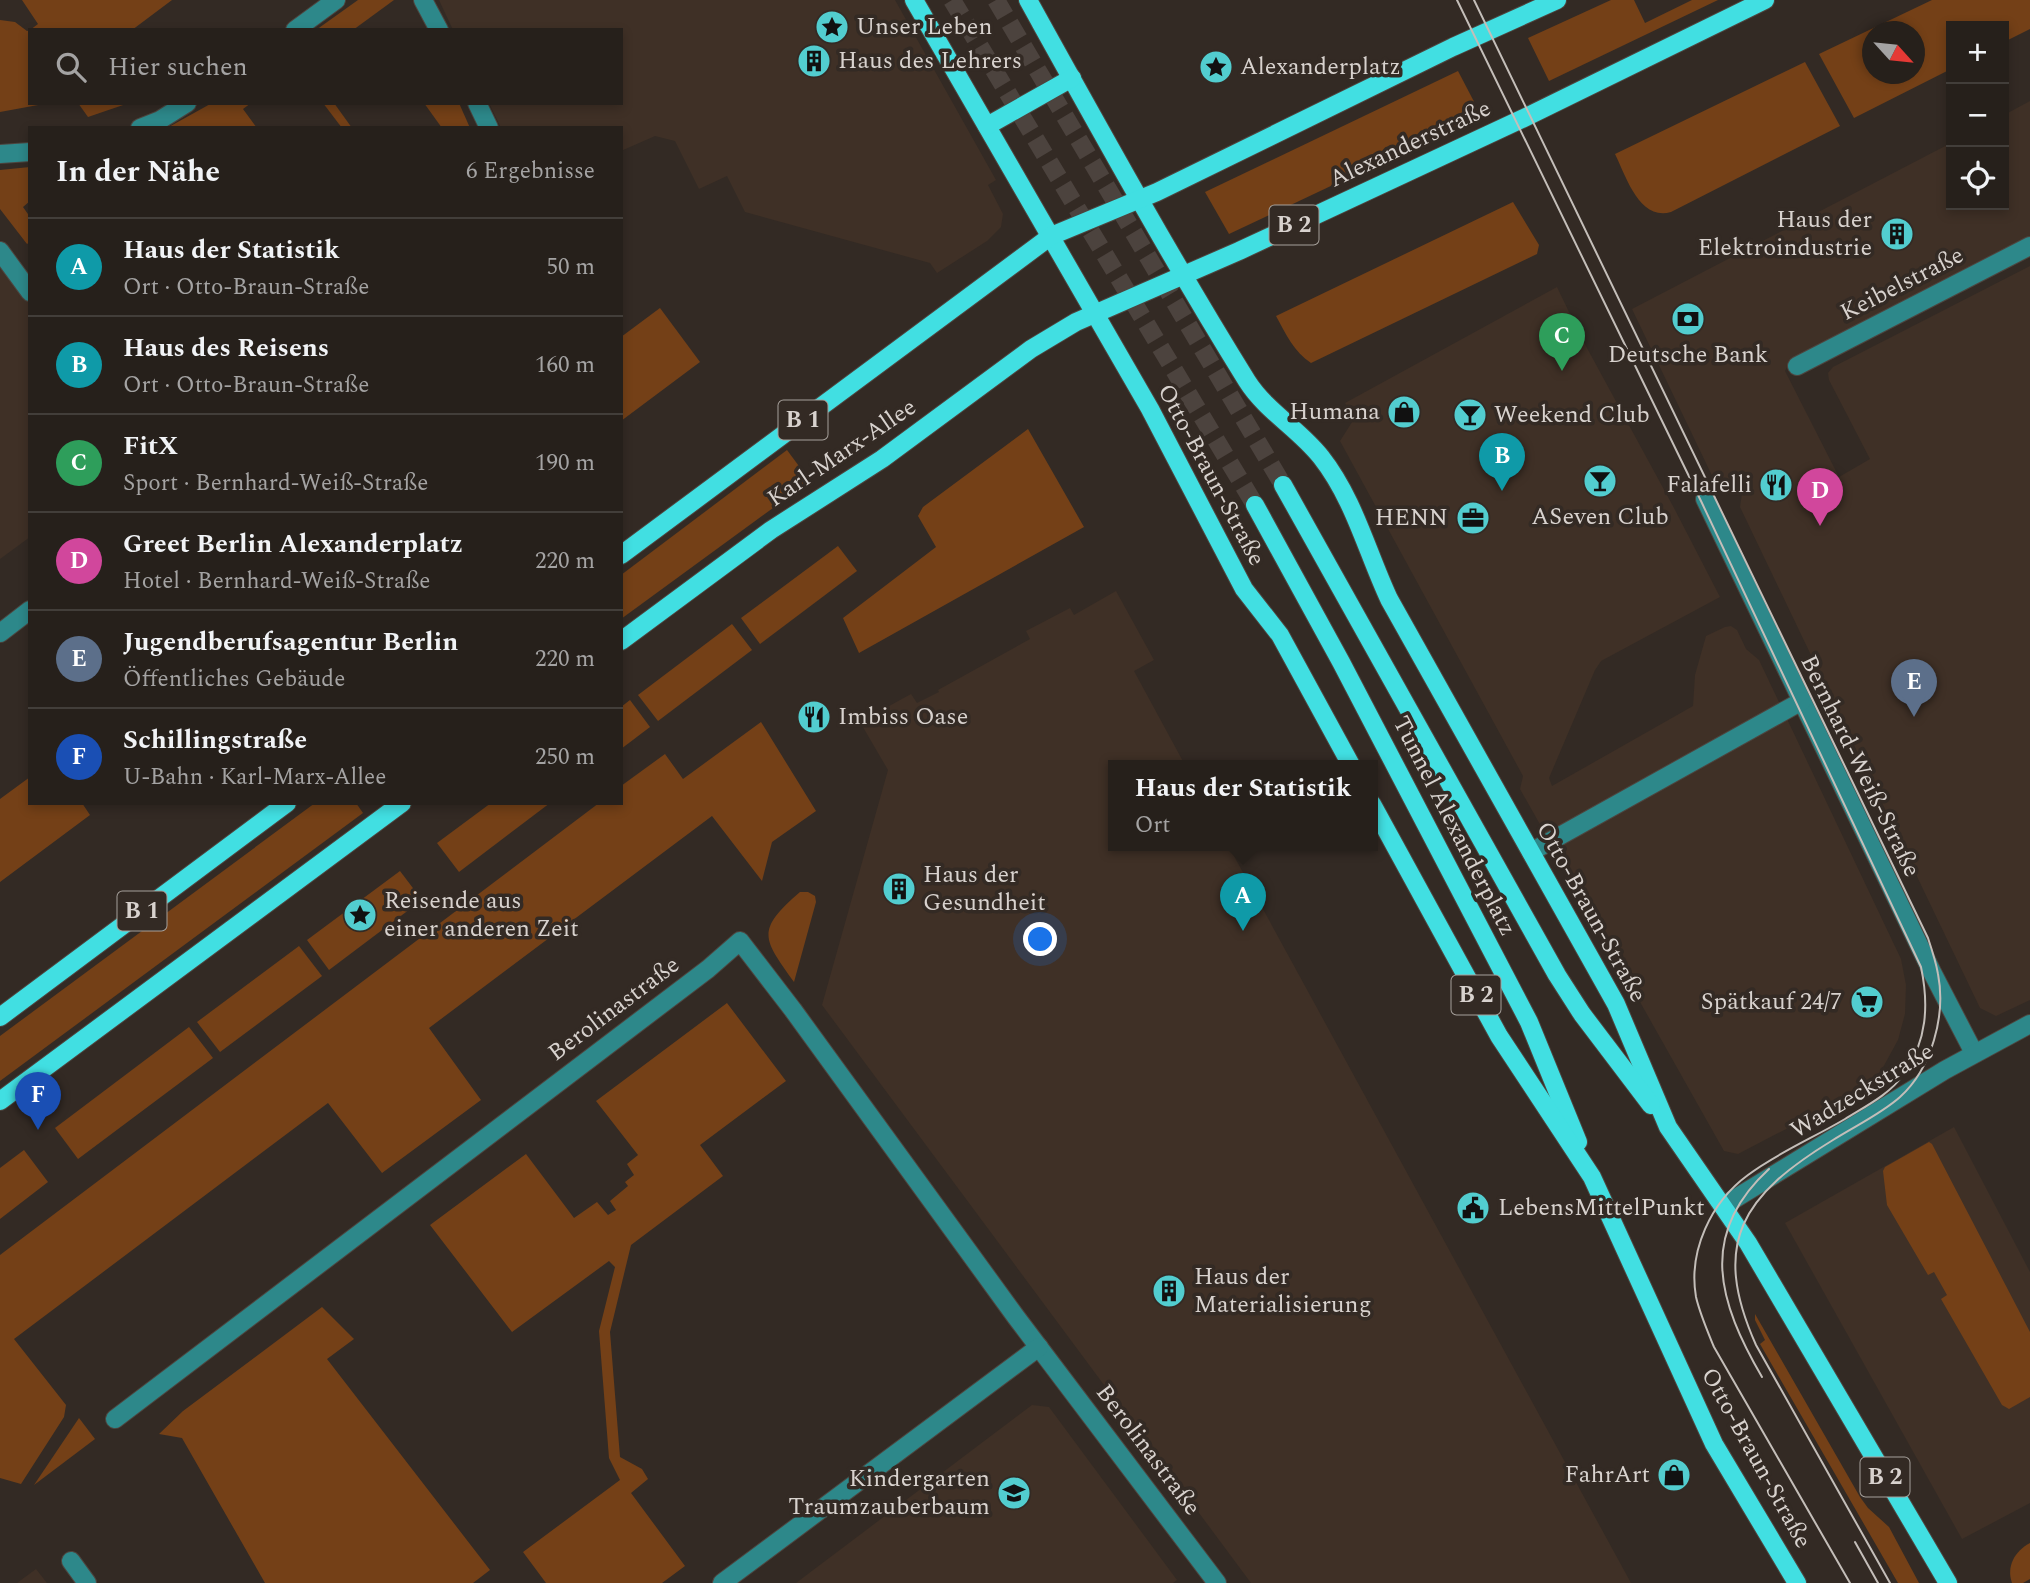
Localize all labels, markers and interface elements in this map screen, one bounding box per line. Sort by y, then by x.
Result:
place icon: Unser Leben [813,8,851,46]
place label: Unser Leben [856,9,992,45]
north arrow [1862,21,1925,84]
map controls [1946,21,2009,210]
button: + [1946,21,2009,84]
search box [28,28,623,105]
building icon: Haus des Lehrers [795,42,833,80]
place label: Haus des Lehrers [838,43,1022,79]
text: Hier suchen [108,47,248,87]
icon: search [52,48,90,86]
place icon: Alexanderplatz [1197,48,1235,86]
place label: Alexanderplatz [1240,49,1401,85]
button: − [1946,84,2009,147]
street label: Alexanderstraße [1323,91,1497,197]
button: locate [1946,147,2009,210]
text: In der Nähe [56,149,220,195]
text: 6 Ergebnisse [466,154,595,189]
place label: Haus der Elektroindustrie [1698,202,1872,266]
road number: B 2 [1270,206,1318,244]
building icon: Haus der Elektroindustrie [1878,215,1916,253]
text: Haus der Statistik [123,230,340,270]
street label: Keibelstraße [1834,237,1970,331]
text: A [70,250,88,285]
text: 50 m [546,250,595,285]
text: Ort · Otto-Braun-Straße [123,270,369,305]
bank icon: Deutsche Bank [1669,300,1707,338]
pin: C [1539,313,1585,371]
text: Haus des Reisens [123,328,329,368]
place label: Deutsche Bank [1608,337,1768,373]
text: B [71,348,87,383]
text: 160 m [535,348,595,383]
text: Ort · Otto-Braun-Straße [123,368,369,403]
street label: Otto-Braun-Straße [1148,378,1274,572]
street label: Karl-Marx-Allee [760,390,924,516]
shop icon: Humana [1385,393,1423,431]
place label: Humana [1289,394,1380,430]
bar icon: Weekend Club [1451,396,1489,434]
place label: Weekend Club [1494,397,1650,433]
road number: B 1 [778,400,828,440]
text: FitX [123,426,178,466]
pin: B [1479,433,1525,491]
text: C [71,446,87,481]
text: 190 m [535,446,595,481]
bar icon: ASeven Club [1581,462,1619,500]
text: Sport · Bernhard-Weiß-Straße [123,466,428,501]
restaurant icon: Falafelli [1757,466,1795,504]
place label: Falafelli [1666,467,1752,503]
pin: D [1797,468,1843,526]
office icon: HENN [1454,499,1492,537]
place label: ASeven Club [1531,499,1669,535]
place label: HENN [1375,500,1448,536]
text: Greet Berlin Alexanderplatz [123,524,463,564]
text: D [70,544,88,579]
text: 220 m [535,544,595,579]
text: Hotel · Bernhard-Weiß-Straße [123,564,430,599]
text: Jugendberufsagentur Berlin [123,622,458,662]
text: E [71,642,87,677]
text: 220 m [535,642,595,677]
street label: Bernhard-Weiß-Straße [1791,649,1929,883]
pin: E [1891,659,1937,717]
text: Öffentliches Gebäude [123,662,345,697]
restaurant icon: Imbiss Oase [795,698,833,736]
place label: Imbiss Oase [838,699,968,735]
street label: Tunnel Alexanderplatz [1383,710,1525,942]
text: Schillingstraße [123,720,307,760]
text: F [72,740,86,775]
text: 250 m [535,740,595,775]
text: U-Bahn · Karl-Marx-Allee [123,760,386,795]
popup [1108,760,1378,851]
text: Haus der Statistik [1135,768,1351,808]
text: Ort [1135,808,1171,843]
street label: Otto-Braun-Straße [1526,815,1656,1009]
place label: Haus der Gesundheit [923,857,1046,921]
building icon: Haus der Gesundheit [880,870,918,908]
pin: A [1220,873,1266,931]
place label: Reisende aus einer anderen Zeit [384,883,579,947]
road number: B 1 [118,891,166,930]
place icon: Reisende aus einer anderen Zeit [341,896,379,934]
your location [1023,922,1057,956]
street label: Berolinastraße [541,947,687,1071]
road number: B 2 [1452,976,1500,1014]
supermarket icon: Spätkauf 24/7 [1848,983,1886,1021]
place label: Spätkauf 24/7 [1701,984,1842,1020]
street label: Wadzeckstraße [1783,1034,1941,1148]
pin: F [15,1072,61,1130]
public building icon: LebensMittelPunkt [1454,1189,1492,1227]
place label: LebensMittelPunkt [1498,1190,1705,1226]
place label: Haus der Materialisierung [1194,1259,1372,1323]
building icon: Haus der Materialisierung [1150,1272,1188,1310]
street label: Otto-Braun-Straße [1691,1361,1821,1555]
street label: Berolinastraße [1086,1377,1210,1523]
shop icon: FahrArt [1655,1456,1693,1494]
place label: FahrArt [1565,1457,1650,1493]
road number: B 2 [1860,1458,1910,1496]
place label: Kindergarten Traumzauberbaum [788,1461,990,1525]
school or university icon: Kindergarten Traumzauberbaum [995,1474,1033,1512]

